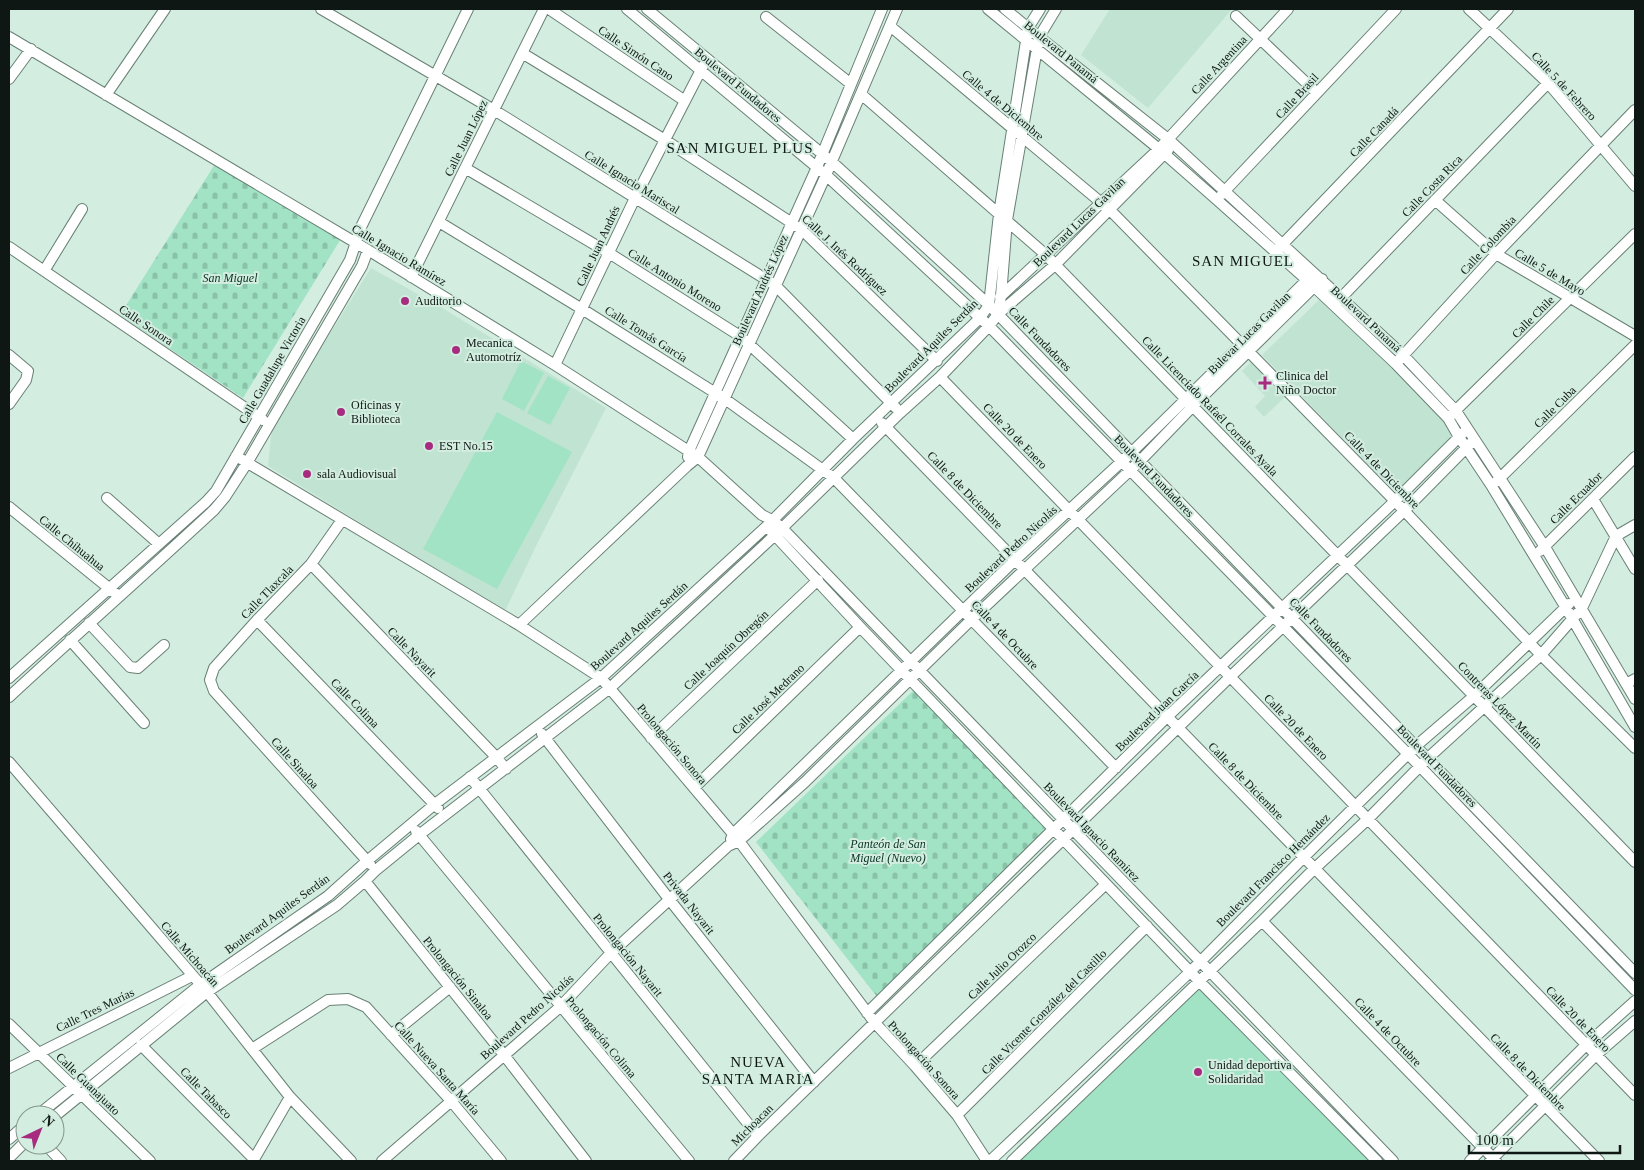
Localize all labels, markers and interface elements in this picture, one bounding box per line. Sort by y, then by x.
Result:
street label: Boulevard Panamá [1021,18,1101,86]
street label: Calle Simón Cano [596,23,676,83]
street label: Calle Argentina [1188,32,1250,97]
street label: Boulevard Fundadores [692,45,784,126]
street label: Calle 5 de Febrero [1529,49,1599,123]
street label: Calle 4 de Diciembre [959,67,1047,143]
street label: Calle Brasil [1272,70,1322,122]
street label: Calle Juan López [441,97,491,179]
street label: Calle Canadá [1347,104,1402,160]
district label: SAN MIGUEL PLUS [667,140,813,156]
street label: Calle Ignacio Mariscal [582,147,683,217]
street label: Calle Costa Rica [1399,152,1466,220]
street label: Boulevard Lucas Gavilan [1030,174,1128,270]
street label: Calle Juan Andrés [573,203,623,289]
street label: Calle J. Inés Rodríguez [799,212,891,298]
street label: Calle Colombia [1457,212,1519,277]
street label: Calle Ignacio Ramírez [349,221,449,289]
street label: Boulevard Andrés López [729,232,791,348]
street label: Calle Antonio Moreno [625,245,725,315]
street label: Calle 5 de Mayo [1512,245,1588,299]
district label: SAN MIGUEL [1192,253,1294,269]
park label: San Miguel [203,271,258,285]
street label: Boulevard Panamá [1328,283,1405,356]
street label: Bulevar Lucas Gavilan [1205,289,1293,377]
street label: Calle Chile [1509,293,1557,341]
place label: Auditorio [415,294,462,308]
marker: Auditorio [399,295,411,307]
street label: Boulevard Aquiles Serdán [882,297,980,395]
street label: Calle Sonora [116,302,176,349]
street label: Calle Tomás García [602,303,691,365]
street label: Calle Fundadores [1006,304,1075,374]
street label: Calle Guadalupe Victoria [236,313,309,426]
street label: Calle Licenciado Rafaél Corrales Ayala [1139,333,1281,479]
place label: Mecanica Automotríz [466,336,521,364]
marker: Mecanica Automotríz [450,344,462,356]
place label: Clinica del Niño Doctor [1276,369,1336,397]
marker: Clinica del Niño Doctor [1258,376,1272,390]
street label: Calle Cuba [1531,383,1579,431]
place label: Oficinas y Biblioteca [351,398,401,426]
street label: Calle 20 de Enero [980,400,1050,472]
marker: Oficinas y Biblioteca [335,406,347,418]
street label: Calle 4 de Diciembre [1341,428,1423,512]
street label: Boulevard Fundadores [1111,432,1197,520]
place label: EST No.15 [439,439,493,453]
marker: EST No.15 [423,440,435,452]
street label: Calle 8 de Diciembre [924,448,1006,532]
place label: sala Audiovisual [317,467,397,481]
marker: sala Audiovisual [301,468,313,480]
street label: Calle Ecuador [1547,469,1605,527]
street label: Boulevard Pedro Nicolás [962,503,1060,595]
street label: Calle Chihuahua [36,512,108,574]
street label: Calle Tlaxcala [238,562,297,622]
street label: Boulevard Aquiles Serdán [588,579,690,673]
street label: Calle Fundadores [1287,595,1356,665]
street label: Calle 4 de Octubre [969,598,1041,672]
street label: Calle Joaquín Obregón [681,607,771,693]
street label: Calle Nayarit [385,624,440,680]
street label: Contreras López Martín [1455,659,1545,751]
street label: Calle José Medrano [729,661,807,737]
street label: Boulevard Juan García [1113,667,1202,754]
street label: Calle Colima [328,675,383,731]
street label: Calle 20 de Enero [1261,691,1331,763]
street label: Prolongación Sonora [634,701,710,788]
street label: Boulevard Fundadores [1394,722,1480,810]
street label: Calle Sinaloa [268,734,322,792]
street label: Calle 8 de Diciembre [1205,739,1287,823]
street label: Boulevard Ignacio Ramirez [1041,779,1143,885]
street label: Boulevard Francisco Hernández [1213,810,1333,930]
park label: Panteón de San Miguel (Nuevo) [849,837,926,865]
street label: Privada Nayarit [660,869,718,938]
street label: Boulevard Aquiles Serdán [222,871,332,957]
street label: Prolongación Nayarit [590,911,666,1000]
street label: Calle Michoacán [158,919,222,989]
street label: Calle Julio Orozco [965,930,1039,1002]
street label: Prolongación Sinaloa [420,934,496,1023]
street label: Calle Vicente González del Castillo [979,947,1109,1077]
street label: Boulevard Pedro Nicolás [477,971,577,1063]
street label: Calle 20 de Enero [1543,983,1613,1055]
street label: Calle Tres Marías [54,985,137,1035]
street label: Prolongación Colima [563,993,640,1081]
street label: Calle 4 de Octubre [1352,995,1424,1069]
street label: Calle Nueva Santa María [391,1018,483,1118]
street label: Prolongación Sonora [885,1018,963,1103]
street label: Calle 8 de Diciembre [1487,1030,1569,1114]
street label: Calle Guanajuato [53,1050,123,1118]
district label: NUEVA SANTA MARIA [702,1054,814,1087]
place label: Unidad deportiva Solidaridad [1208,1058,1292,1086]
street label: Calle Tabasco [177,1064,235,1122]
marker: Unidad deportiva Solidaridad [1192,1066,1204,1078]
street label: Michoacan [728,1101,776,1149]
north arrow [15,1105,65,1155]
text: N [40,1112,57,1130]
scale bar [1469,1122,1620,1154]
text: 100 m [1476,1132,1514,1148]

